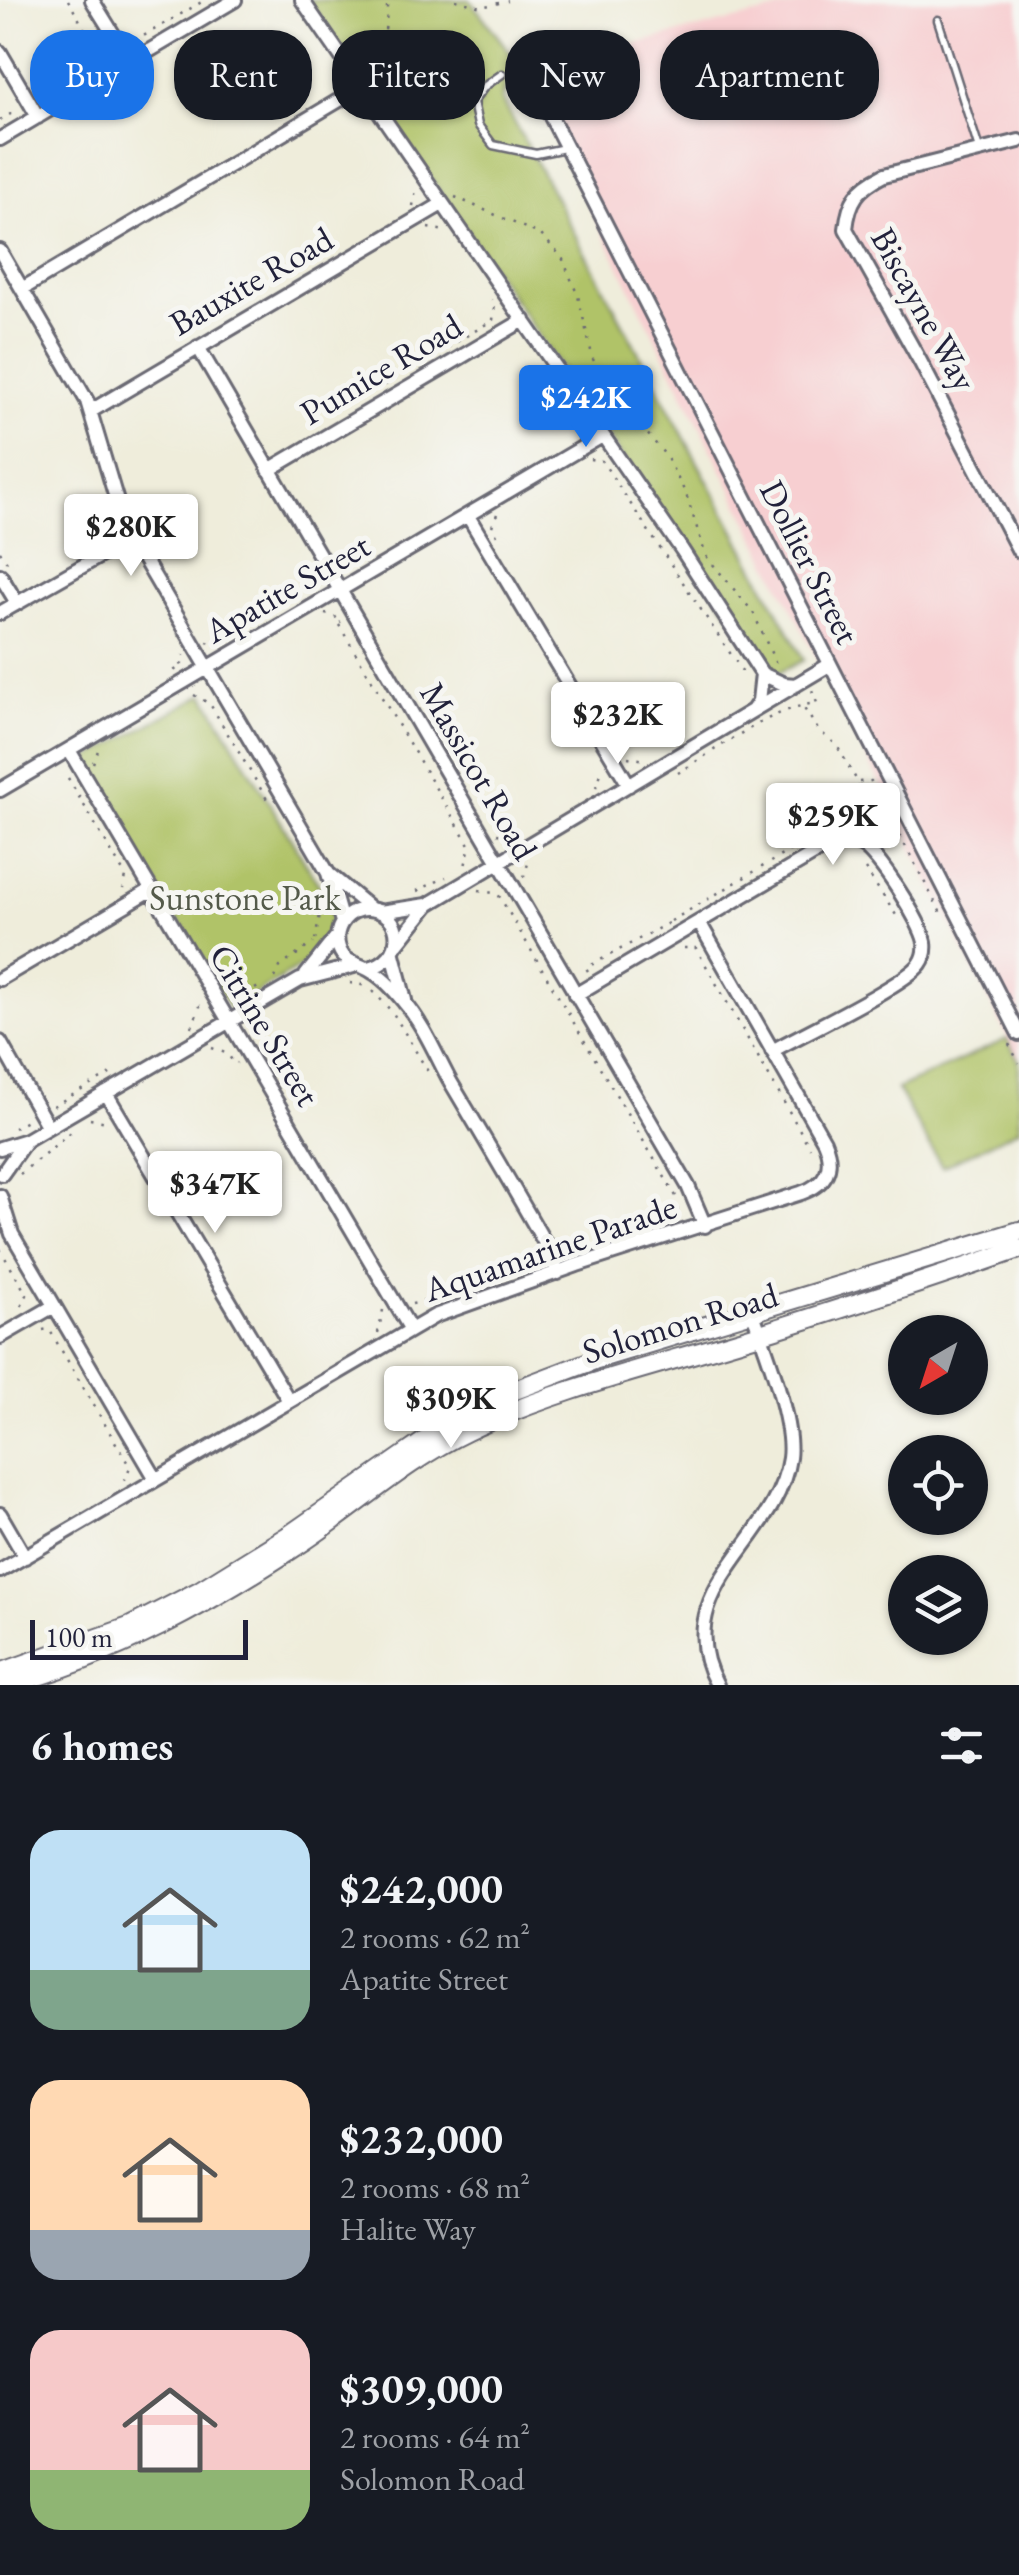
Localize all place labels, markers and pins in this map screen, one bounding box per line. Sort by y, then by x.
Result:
pin: $242K [516,365,656,450]
pin: $280K [61,494,201,579]
pin: $232K [548,682,688,767]
pin: $259K [763,783,903,868]
pin: $347K [145,1151,285,1236]
pin: $309K [381,1366,521,1451]

